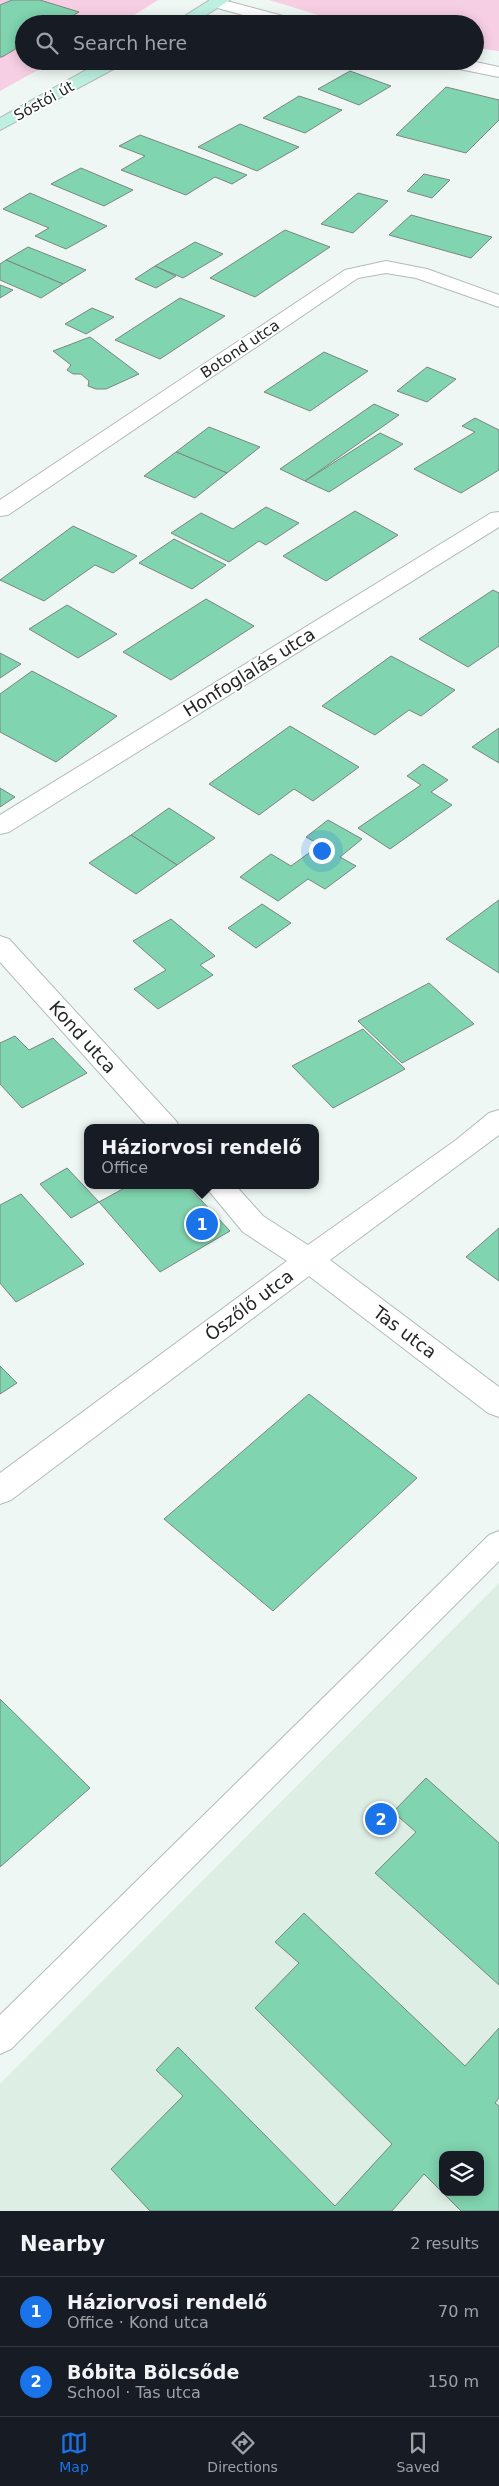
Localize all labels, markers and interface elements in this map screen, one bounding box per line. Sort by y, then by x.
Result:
search box [15,15,484,70]
icon: search [33,29,61,57]
text: Search here [73,32,187,54]
street label: Sóstói út [11,77,77,125]
street label: Botond utca [197,316,283,382]
street label: Honfoglalás utca [179,623,319,721]
your location [309,838,335,864]
street label: Kond utca [45,997,121,1077]
popup [84,1124,319,1189]
text: Háziorvosi rendelő [101,1136,302,1158]
text: Office [101,1158,148,1177]
pin: 1 [186,1205,218,1243]
street label: Ószőlő utca [201,1265,297,1345]
street label: Tas utca [369,1301,441,1363]
pin: 2 [365,1800,397,1838]
map controls [439,2151,484,2196]
button: layers [439,2151,484,2196]
text: Nearby [20,2232,105,2256]
text: 2 results [410,2234,479,2253]
text: Háziorvosi rendelő [67,2291,267,2313]
text: 1 [30,2302,42,2321]
text: 70 m [438,2302,479,2321]
text: Office · Kond utca [67,2313,209,2332]
text: Bóbita Bölcsőde [67,2361,239,2383]
text: 2 [30,2372,42,2391]
text: 150 m [428,2372,479,2391]
text: School · Tas utca [67,2383,201,2402]
tab: Map [59,2429,89,2475]
tab: Directions [207,2429,278,2475]
tab: Saved [396,2429,440,2475]

